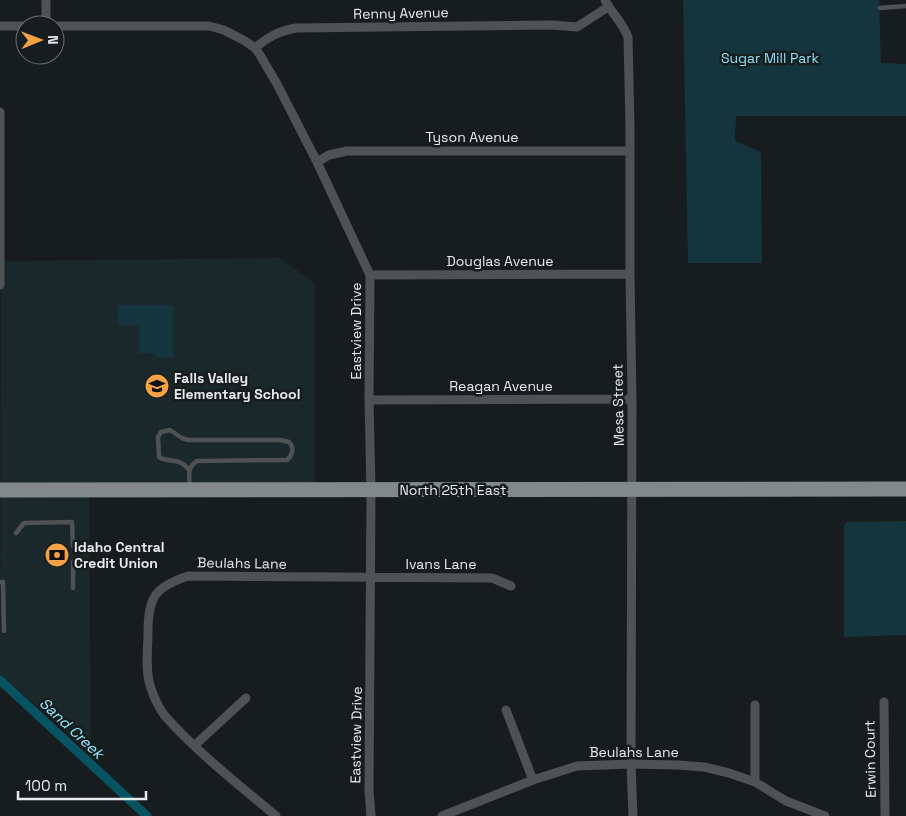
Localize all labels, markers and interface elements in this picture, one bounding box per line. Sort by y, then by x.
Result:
street label: Renny Avenue [353,3,449,23]
north arrow [15,15,65,65]
text: N [44,35,62,45]
park label: Sugar Mill Park [721,49,820,67]
street label: Tyson Avenue [425,128,519,146]
street label: Douglas Avenue [446,252,554,270]
street label: Eastview Drive [347,282,365,380]
street label: Mesa Street [608,364,628,446]
place label: Falls Valley Elementary School [174,369,300,403]
school or university icon: Falls Valley Elementary School [144,373,170,399]
street label: Reagan Avenue [449,377,553,395]
street label: North 25th East [400,481,506,499]
place label: Idaho Central Credit Union [74,538,165,572]
bank icon: Idaho Central Credit Union [44,542,70,568]
street label: Beulahs Lane [197,553,287,573]
street label: Ivans Lane [406,555,476,573]
street label: Eastview Drive [346,686,366,784]
water label: Sand Creek [36,693,110,764]
street label: Erwin Court [860,720,880,798]
street label: Beulahs Lane [589,743,679,761]
scale bar [18,768,145,800]
text: 100 m [25,776,67,795]

